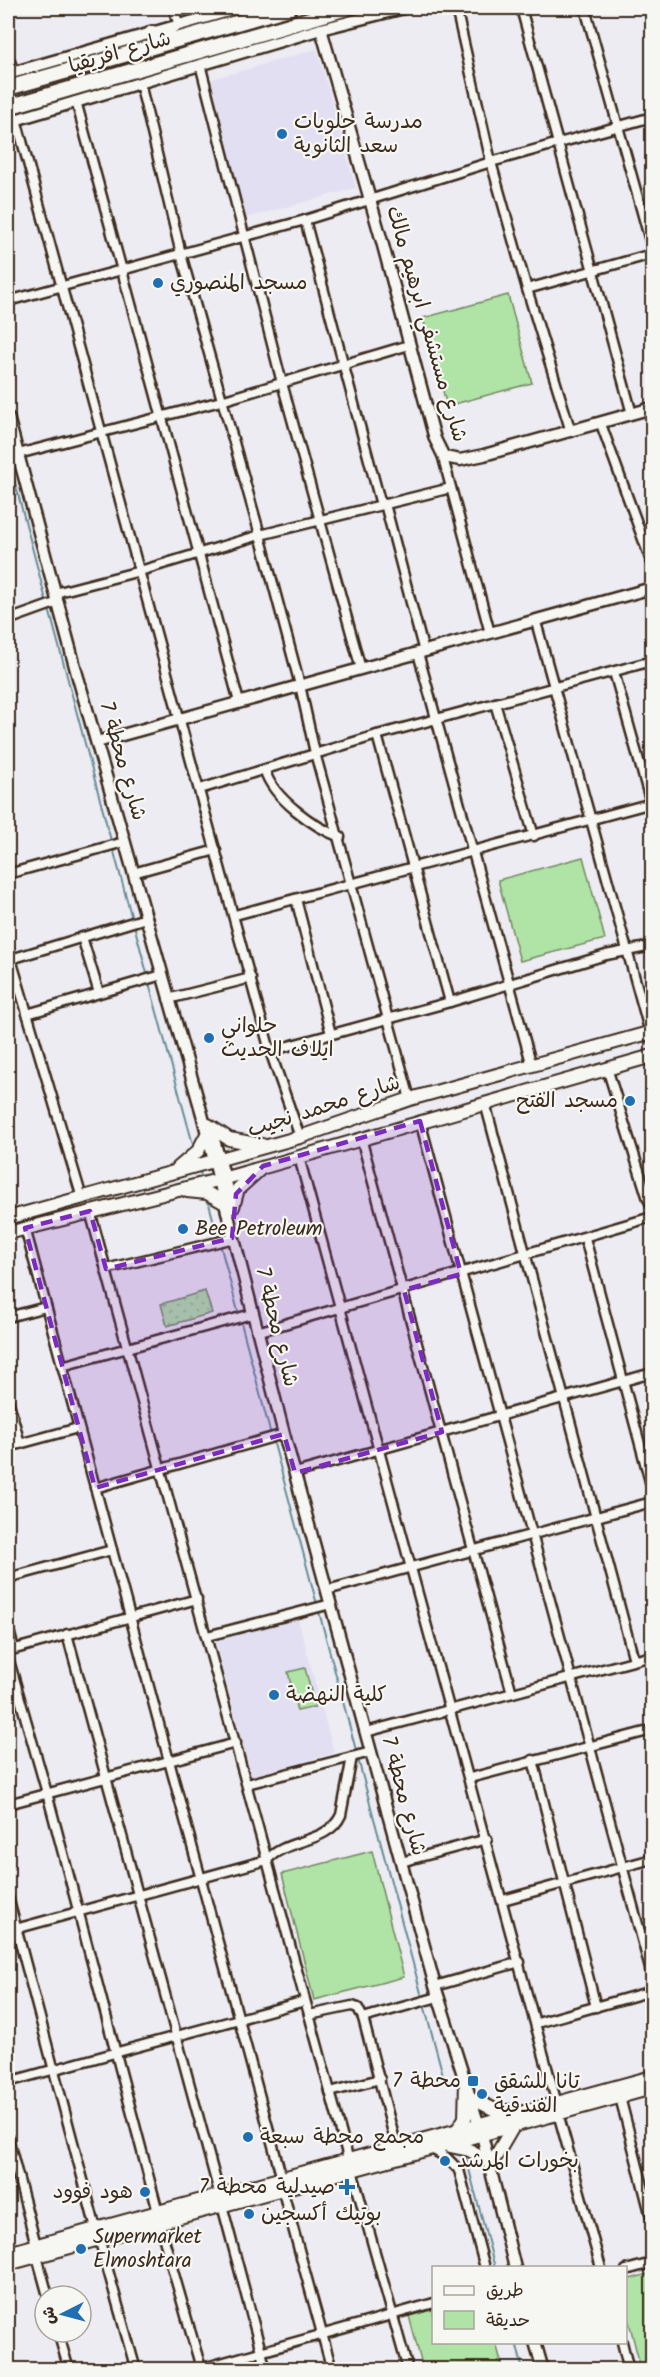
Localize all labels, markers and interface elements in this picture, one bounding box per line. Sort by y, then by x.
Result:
street label: شارع افريقيا [65,23,175,83]
place label: مدرسة حلويات سعد الثانوية [294,106,423,163]
marker: مدرسة حلويات سعد الثانوية [275,127,289,141]
street label: شارع مستشفي ابرهيم مالك [375,202,476,446]
place label: مسجد المنصوري [170,267,307,300]
marker: مسجد المنصوري [151,276,165,290]
street label: شارع محطة 7 [89,697,155,825]
place label: حلواني ايلاف الحديث [221,1010,334,1067]
marker: حلواني ايلاف الحديث [202,1031,216,1045]
street label: شارع محمد نجيب [243,1067,405,1147]
place label: مسجد الفتح [516,1085,618,1118]
marker: مسجد الفتح [623,1094,637,1108]
place label: Bee Petroleum [195,1213,323,1246]
marker: Bee Petroleum [176,1222,190,1236]
street label: شارع محطة 7 [245,1263,307,1391]
place label: كلية النهضة [286,1679,387,1712]
marker: كلية النهضة [267,1688,281,1702]
street label: شارع محطة 7 [371,1732,435,1860]
place label: محطة 7 [392,2065,461,2098]
place label: تانا للشقق الفندقية [494,2066,580,2123]
marker: محطة 7 [466,2074,480,2088]
marker: تانا للشقق الفندقية [475,2087,489,2101]
place label: مجمع محطة سبعة [260,2121,424,2154]
marker: مجمع محطة سبعة [241,2130,255,2144]
place label: بخورات المرشد [457,2145,579,2178]
marker: بخورات المرشد [438,2154,452,2168]
place label: صيدلية محطة 7 [199,2171,335,2204]
place label: هود فوود [53,2176,133,2209]
marker: صيدلية محطة 7 [340,2180,354,2194]
marker: هود فوود [138,2185,152,2199]
place label: بوتيك أكسجين [261,2198,382,2231]
marker: بوتيك أكسجين [242,2207,256,2221]
place label: Supermarket Elmoshtara [93,2221,203,2278]
marker: Supermarket Elmoshtara [74,2242,88,2256]
legend [432,2266,627,2344]
text: طريق [486,2277,524,2306]
north arrow [33,2284,93,2344]
text: ش [36,2305,63,2325]
text: حديقة [486,2307,530,2336]

